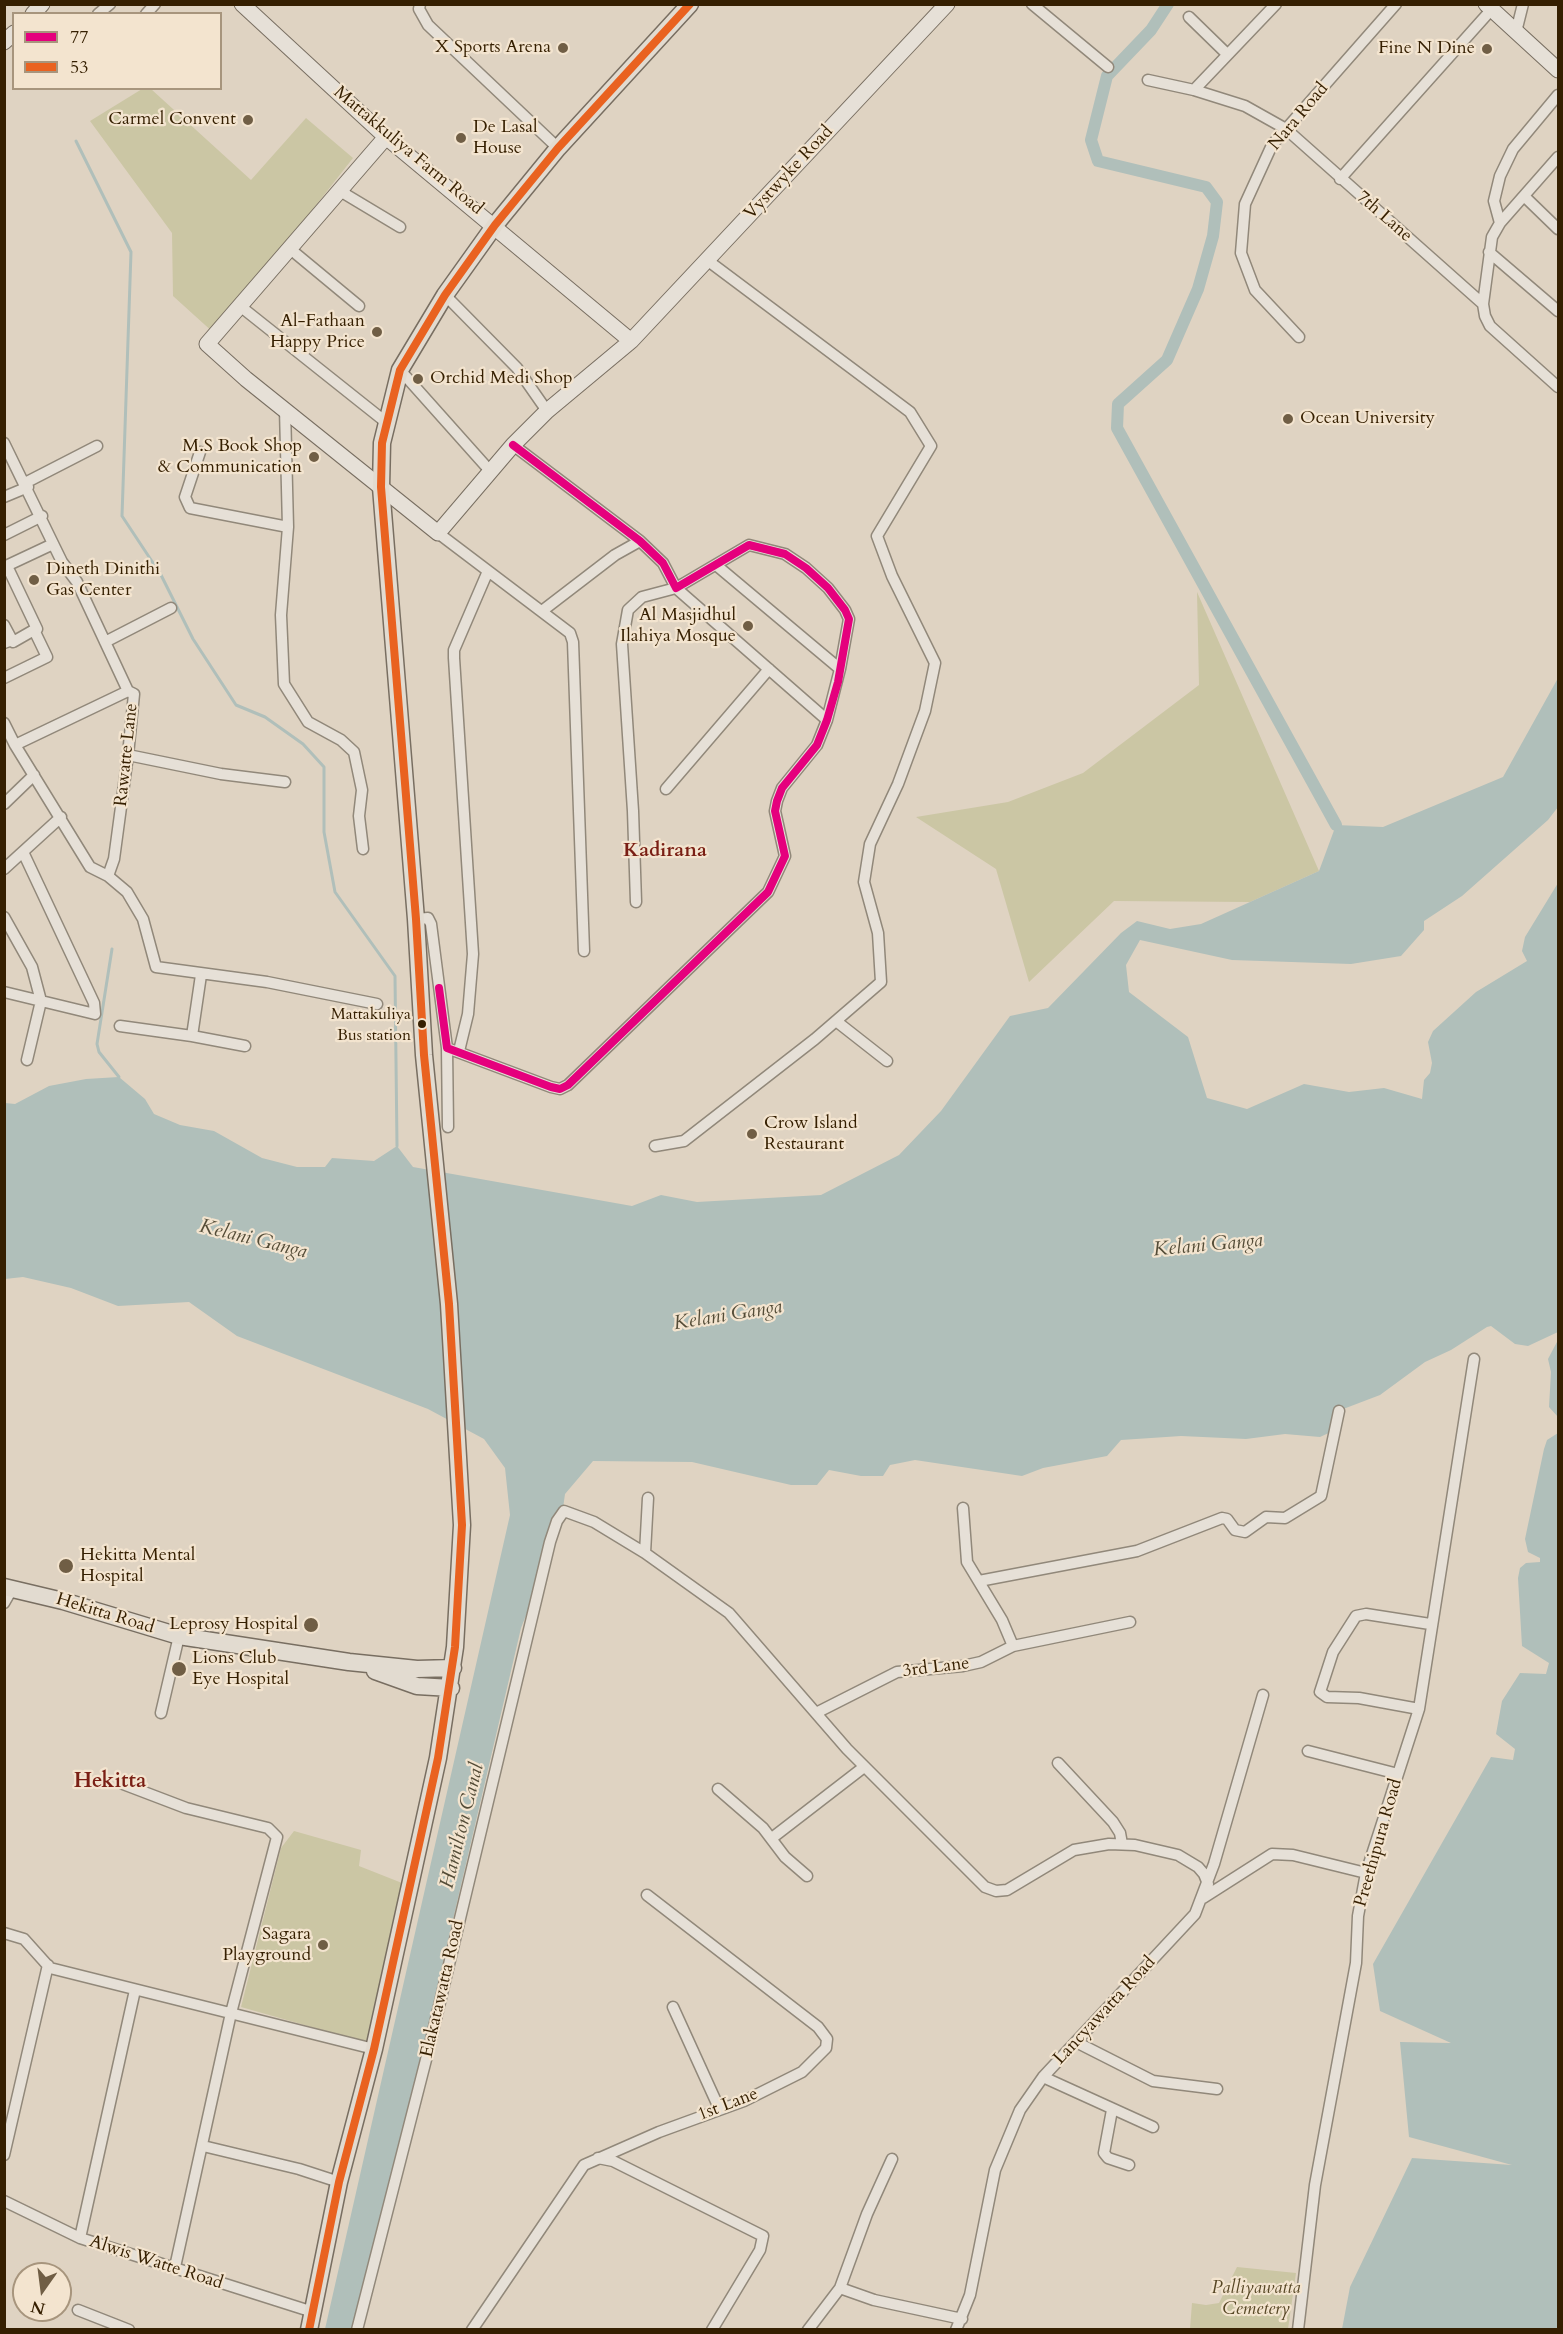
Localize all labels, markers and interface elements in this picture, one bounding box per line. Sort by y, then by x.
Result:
legend [12,12,222,90]
text: 77 [70,25,88,50]
place label: X Sports Arena [435,37,551,59]
place label: Fine N Dine [1378,38,1475,60]
marker: X Sports Arena [556,41,570,55]
marker: Fine N Dine [1480,42,1494,56]
text: 53 [70,55,88,80]
street label: Nara Road [1264,79,1334,155]
street label: Mattakkuliya Farm Road [329,82,487,220]
place label: Carmel Convent [108,109,236,131]
marker: Carmel Convent [241,113,255,127]
place label: De Lasal House [473,117,538,160]
street label: Vystwyke Road [740,122,838,224]
marker: De Lasal House [454,131,468,145]
street label: 7th Lane [1352,187,1416,247]
place label: Al-Fathaan Happy Price [270,311,365,354]
marker: Al-Fathaan Happy Price [370,325,384,339]
place label: Orchid Medi Shop [430,368,572,390]
marker: Orchid Medi Shop [411,372,425,386]
place label: Ocean University [1300,408,1435,430]
marker: Ocean University [1281,412,1295,426]
place label: M.S Book Shop & Communication [158,436,302,478]
marker: M.S Book Shop & Communication [307,450,321,464]
place label: Dineth Dinithi Gas Center [46,559,160,602]
marker: Dineth Dinithi Gas Center [27,573,41,587]
place label: Al Masjidhul Ilahiya Mosque [620,605,736,648]
marker: Al Masjidhul Ilahiya Mosque [741,619,755,633]
street label: Rawatte Lane [111,702,143,808]
district label: Kadirana [623,839,707,863]
place label: Mattakuliya Bus station [331,1005,411,1043]
marker: Mattakuliya Bus station [416,1018,428,1030]
place label: Crow Island Restaurant [764,1113,858,1156]
marker: Crow Island Restaurant [745,1127,759,1141]
water label: Kelani Ganga [197,1215,309,1265]
water label: Kelani Ganga [1152,1229,1264,1263]
water label: Kelani Ganga [672,1296,784,1336]
place label: Hekitta Mental Hospital [80,1545,195,1588]
marker: Hekitta Mental Hospital [57,1557,75,1575]
street label: Hekitta Road [53,1589,157,1639]
place label: Leprosy Hospital [169,1614,298,1636]
marker: Leprosy Hospital [302,1616,320,1634]
place label: Lions Club Eye Hospital [192,1648,289,1690]
street label: 3rd Lane [901,1653,971,1683]
marker: Lions Club Eye Hospital [170,1660,188,1678]
water label: Hamilton Canal [436,1761,490,1891]
district label: Hekitta [74,1769,146,1795]
street label: Preethipura Road [1350,1776,1408,1910]
street label: Elakatawatta Road [417,1918,469,2060]
place label: Sagara Playground [222,1924,311,1966]
marker: Sagara Playground [316,1938,330,1952]
street label: Lancyawatta Road [1049,1952,1161,2070]
street label: 1st Lane [695,2084,761,2126]
street label: Alwis Watte Road [86,2231,226,2295]
north arrow [12,2262,72,2322]
park label: Palliyawatta Cemetery [1211,2278,1301,2320]
text: N [29,2295,48,2320]

